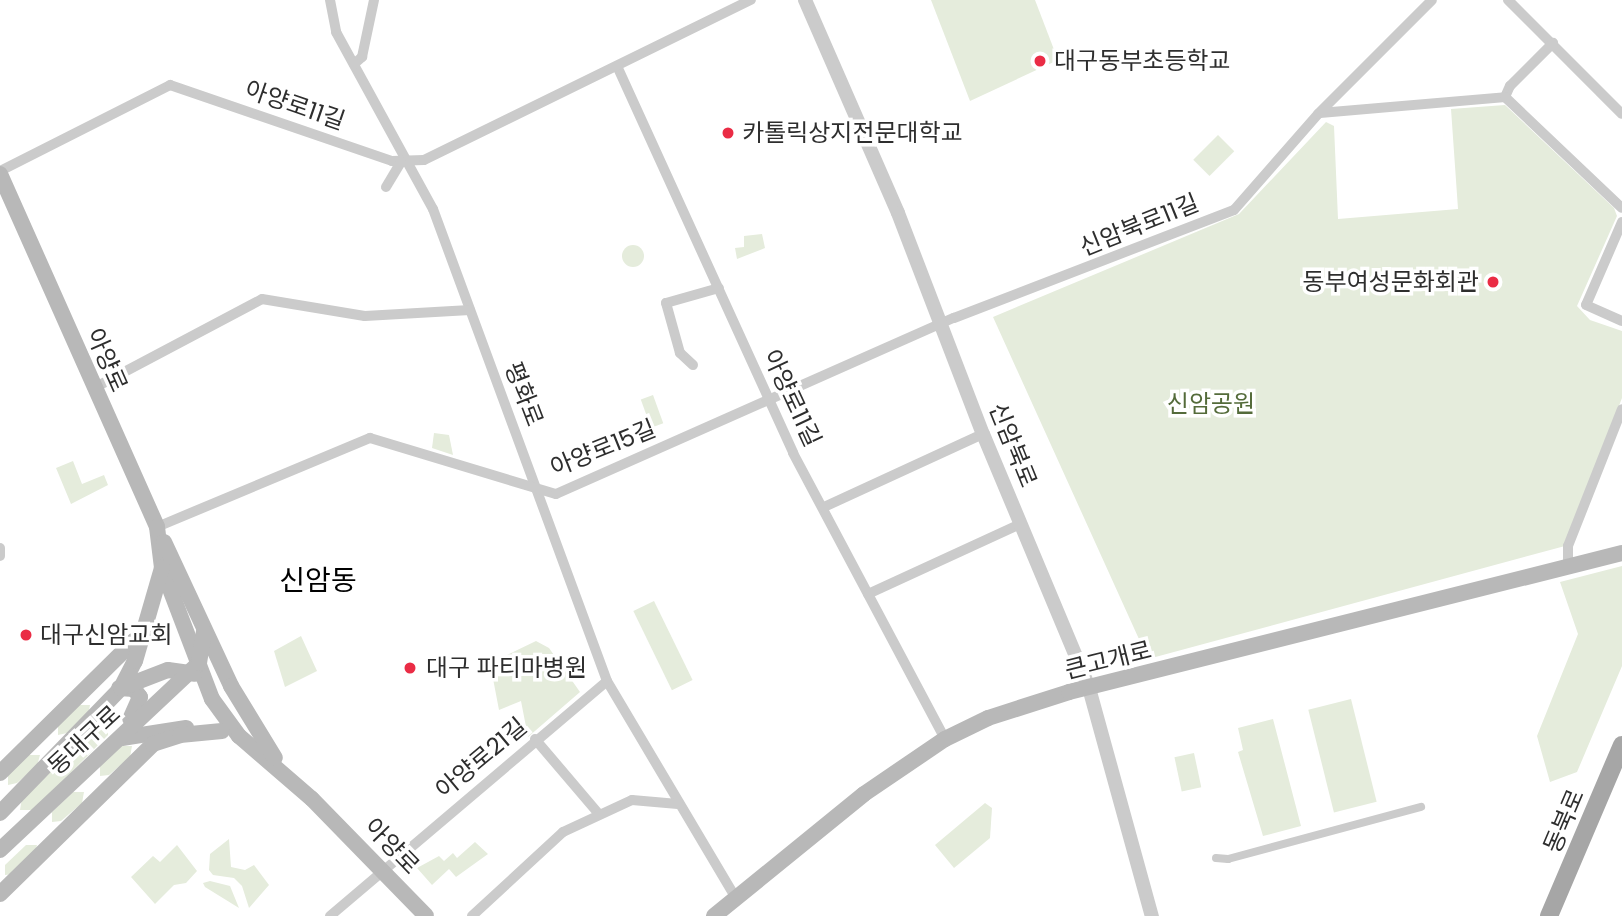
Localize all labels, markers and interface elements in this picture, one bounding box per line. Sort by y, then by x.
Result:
place label: 대구동부초등학교 [1054,47,1231,75]
marker: 대구동부초등학교 [1032,53,1048,69]
street label: 아양로11길 [241,75,349,135]
place label: 카톨릭상지전문대학교 [742,119,963,147]
marker: 카톨릭상지전문대학교 [720,125,736,141]
street label: 신암북로11길 [1075,188,1203,262]
place label: 동부여성문화회관 [1302,268,1479,296]
marker: 동부여성문화회관 [1485,274,1501,290]
street label: 아양로 [80,324,134,396]
street label: 아양로11길 [757,345,827,451]
street label: 평화로 [499,358,549,430]
park label: 신암공원 [1167,390,1255,418]
street label: 신암북로 [983,399,1043,491]
street label: 아양로15길 [546,414,660,482]
district label: 신암동 [279,564,357,598]
place label: 대구신암교회 [40,621,172,649]
marker: 대구신암교회 [18,627,34,643]
street label: 큰고개로 [1062,635,1154,685]
place label: 대구 파티마병원 [426,654,587,682]
marker: 대구 파티마병원 [400,658,420,678]
street label: 동대구로 [42,699,126,781]
street label: 아양로21길 [430,712,532,804]
street label: 동북로 [1538,785,1590,857]
street label: 아양로 [359,812,425,880]

